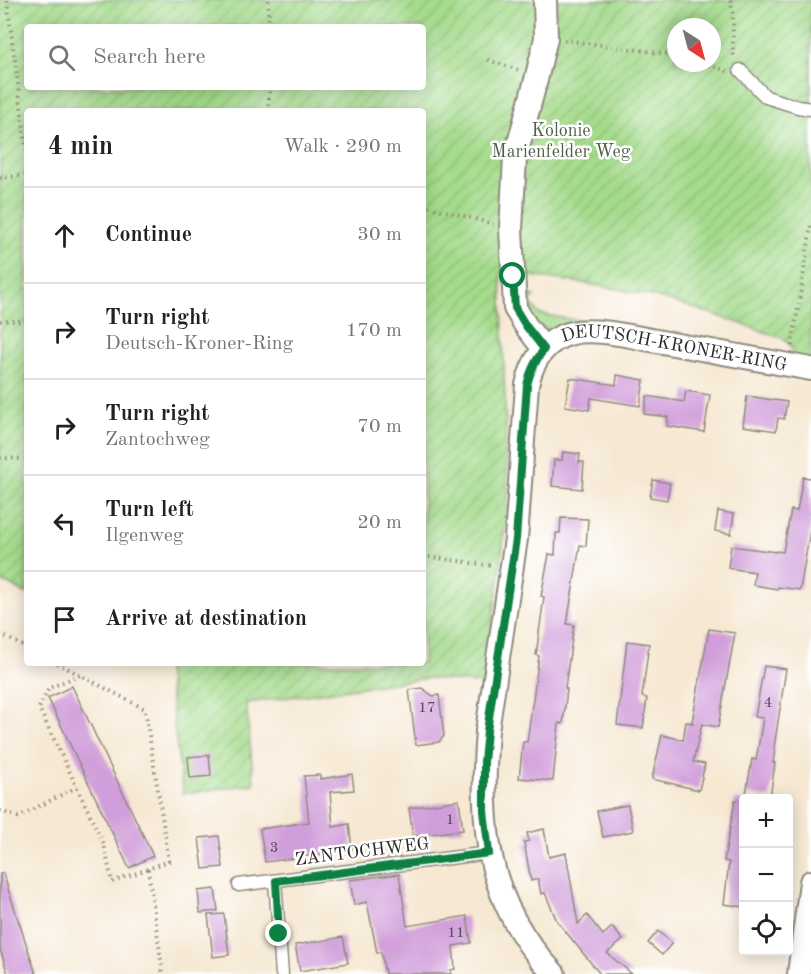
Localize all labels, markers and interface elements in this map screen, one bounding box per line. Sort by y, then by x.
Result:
north arrow [667,18,721,72]
search box [24,24,426,90]
icon: search [45,41,78,74]
text: Search here [93,46,206,68]
park label: Kolonie Marienfelder Weg [492,122,631,161]
text: 4 min [48,134,113,160]
text: Walk · 290 m [283,137,402,157]
icon: ahead [48,219,81,252]
text: Continue [105,224,192,246]
text: 30 m [357,225,402,245]
route start [499,262,525,288]
text: Turn right [105,307,209,329]
icon: right [48,315,81,348]
text: 170 m [346,321,402,341]
street label: DEUTSCH-KRONER-RING [559,323,788,375]
text: Deutsch-Kroner-Ring [105,334,293,354]
text: Turn right [105,403,209,425]
icon: right [48,411,81,444]
text: 70 m [357,417,402,437]
text: Zantochweg [105,430,210,450]
text: Turn left [105,499,194,521]
icon: left [48,507,81,540]
text: 20 m [357,513,402,533]
text: Ilgenweg [105,526,184,546]
icon: arrive [48,603,81,636]
text: Arrive at destination [105,608,307,630]
house number: 4 [764,696,772,711]
house number: 17 [418,701,436,716]
map controls [739,794,793,956]
button: + [739,794,793,848]
house number: 1 [446,813,454,828]
street label: ZANTOCHWEG [294,835,431,869]
house number: 3 [270,841,278,856]
button: − [739,848,793,902]
button: locate [739,902,793,956]
route end [265,920,291,946]
house number: 11 [447,926,465,941]

